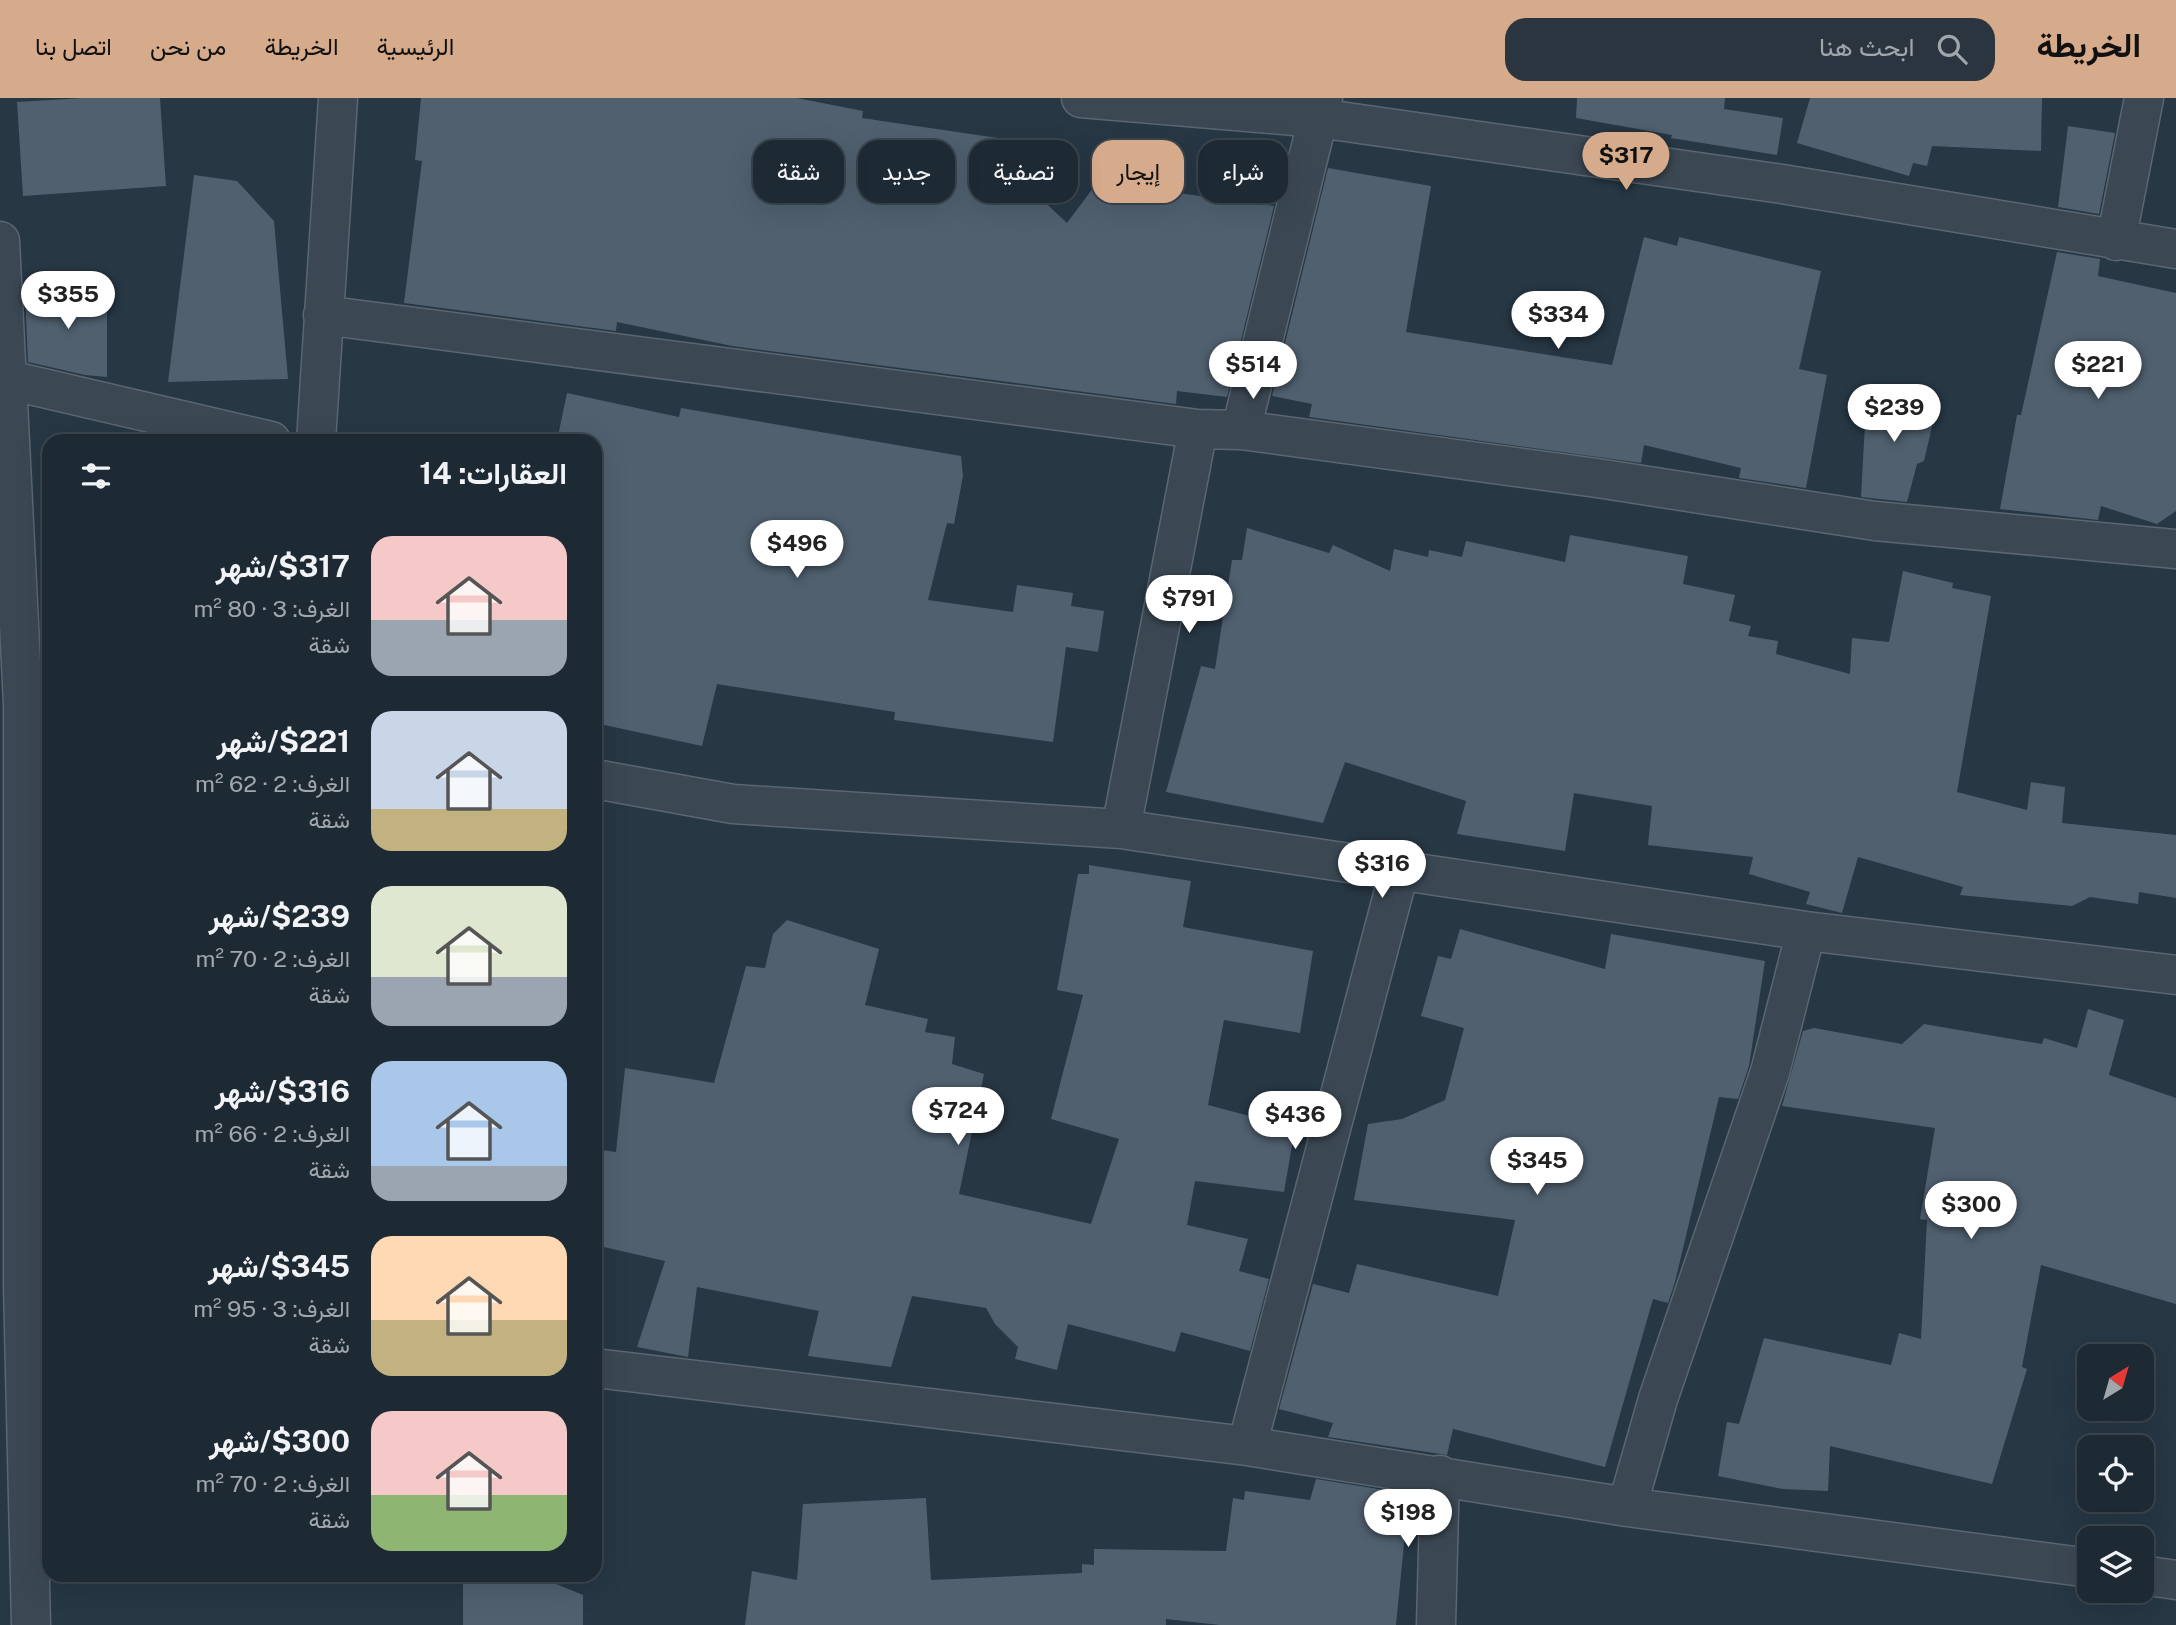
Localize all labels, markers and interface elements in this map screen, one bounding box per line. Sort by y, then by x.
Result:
search box [1505,18,1995,81]
text: الخريطة [2037,26,2141,64]
icon: search [1933,30,1971,68]
text: ابحث هنا [1819,31,1915,62]
text: اتصل بنا [35,32,112,60]
text: من نحن [150,32,226,60]
text: الخريطة [264,32,339,60]
text: الرئيسية [377,32,454,60]
pin: $317 [1585,132,1667,192]
chip: شقة [753,140,844,203]
chip: جديد [858,140,955,203]
chip: تصفية [969,140,1078,203]
chip: إيجار [1092,140,1184,203]
chip: شراء [1198,140,1288,203]
text: $317 [1598,141,1654,168]
pin: $355 [27,272,109,331]
text: $355 [37,280,99,307]
pin: $334 [1517,292,1599,351]
text: $334 [1527,300,1589,327]
pin: $514 [1212,342,1294,401]
pin: $221 [2057,342,2139,401]
text: $514 [1225,350,1281,377]
text: $221 [2071,350,2125,377]
pin: $239 [1853,384,1935,444]
text: $239 [1864,393,1924,420]
text: العقارات: 14 [419,455,567,491]
icon: filters [77,457,115,495]
pin: $496 [756,520,838,580]
text: $496 [766,529,828,556]
text: $317/شهر [216,548,350,584]
icon: home [427,564,511,648]
pin: $791 [1148,575,1230,635]
text: $791 [1162,584,1216,611]
text: الغرف: 3 · 80 m² [193,595,350,622]
text: شقة [308,631,350,658]
text: $221/شهر [216,723,350,759]
icon: home [427,739,511,823]
text: الغرف: 2 · 62 m² [195,770,350,797]
text: شقة [308,806,350,833]
pin: $316 [1341,840,1423,900]
text: $316 [1354,849,1410,876]
text: $239/شهر [209,898,350,934]
icon: home [427,914,511,998]
text: الغرف: 2 · 70 m² [196,945,350,972]
text: شقة [308,981,350,1008]
text: $316/شهر [215,1073,350,1109]
pin: $724 [917,1088,999,1147]
icon: home [427,1089,511,1173]
pin: $436 [1254,1091,1336,1151]
text: $724 [928,1096,988,1123]
text: $436 [1264,1100,1326,1127]
text: الغرف: 2 · 66 m² [195,1120,350,1147]
pin: $345 [1496,1138,1578,1197]
text: $345 [1506,1146,1568,1173]
text: شقة [308,1156,350,1183]
pin: $300 [1930,1182,2012,1241]
text: $300 [1941,1190,2001,1217]
text: $345/شهر [208,1248,350,1284]
icon: home [427,1264,511,1348]
text: الغرف: 3 · 95 m² [193,1295,350,1322]
text: شقة [308,1331,350,1358]
north arrow [2077,1344,2154,1421]
map controls [2077,1344,2154,1603]
text: $300/شهر [209,1423,350,1459]
button: locate [2077,1435,2154,1512]
icon: home [427,1439,511,1523]
text: الغرف: 2 · 70 m² [196,1470,350,1497]
pin: $198 [1367,1490,1449,1549]
text: $198 [1380,1498,1436,1525]
text: شقة [308,1506,350,1533]
button: layers [2077,1526,2154,1603]

